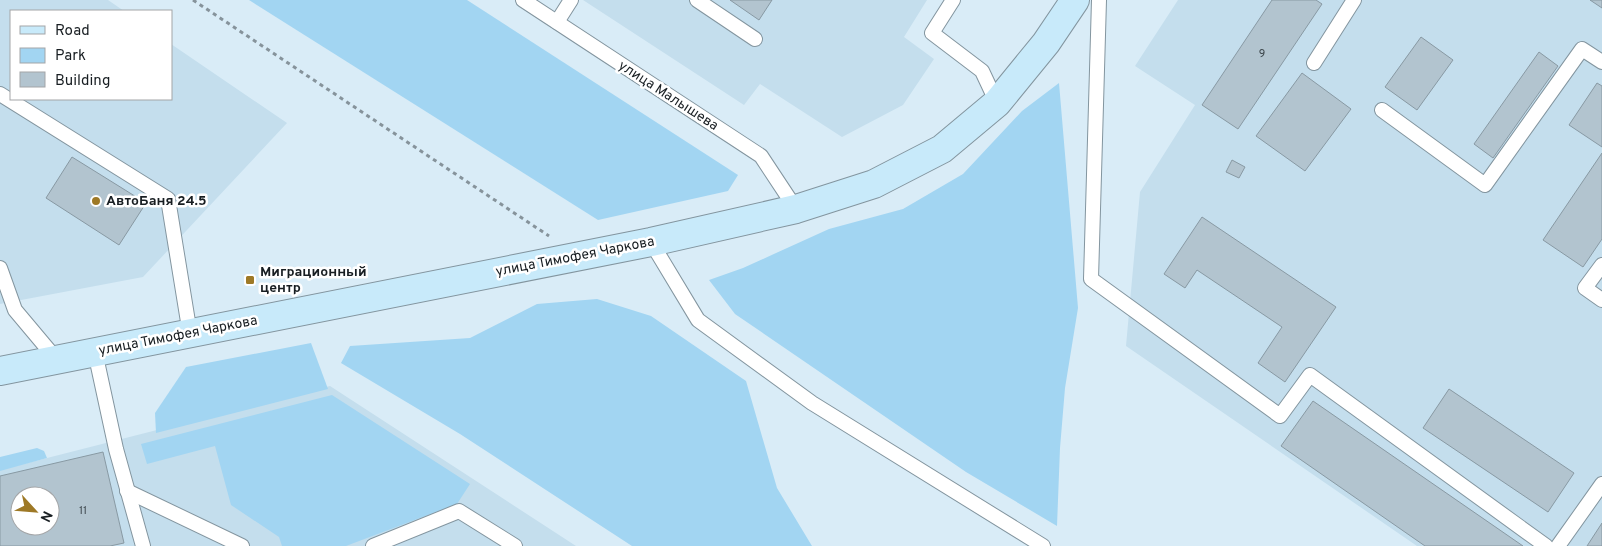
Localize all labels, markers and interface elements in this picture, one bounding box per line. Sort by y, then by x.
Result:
legend [10,10,172,100]
text: Road [55,22,90,41]
text: Park [55,47,86,66]
house number: 9 [1259,47,1265,61]
street label: улица Малышева [615,57,721,135]
text: Building [55,72,110,91]
place label: АвтоБаня 24.5 [106,193,207,210]
marker: АвтоБаня 24.5 [90,195,102,207]
street label: улица Тимофея Чаркова [494,233,656,281]
place label: Миграционный центр [260,264,367,297]
marker: Миграционный центр [244,274,256,286]
street label: улица Тимофея Чаркова [97,312,259,360]
north arrow [10,486,60,536]
house number: 11 [79,504,87,518]
text: N [35,508,55,524]

